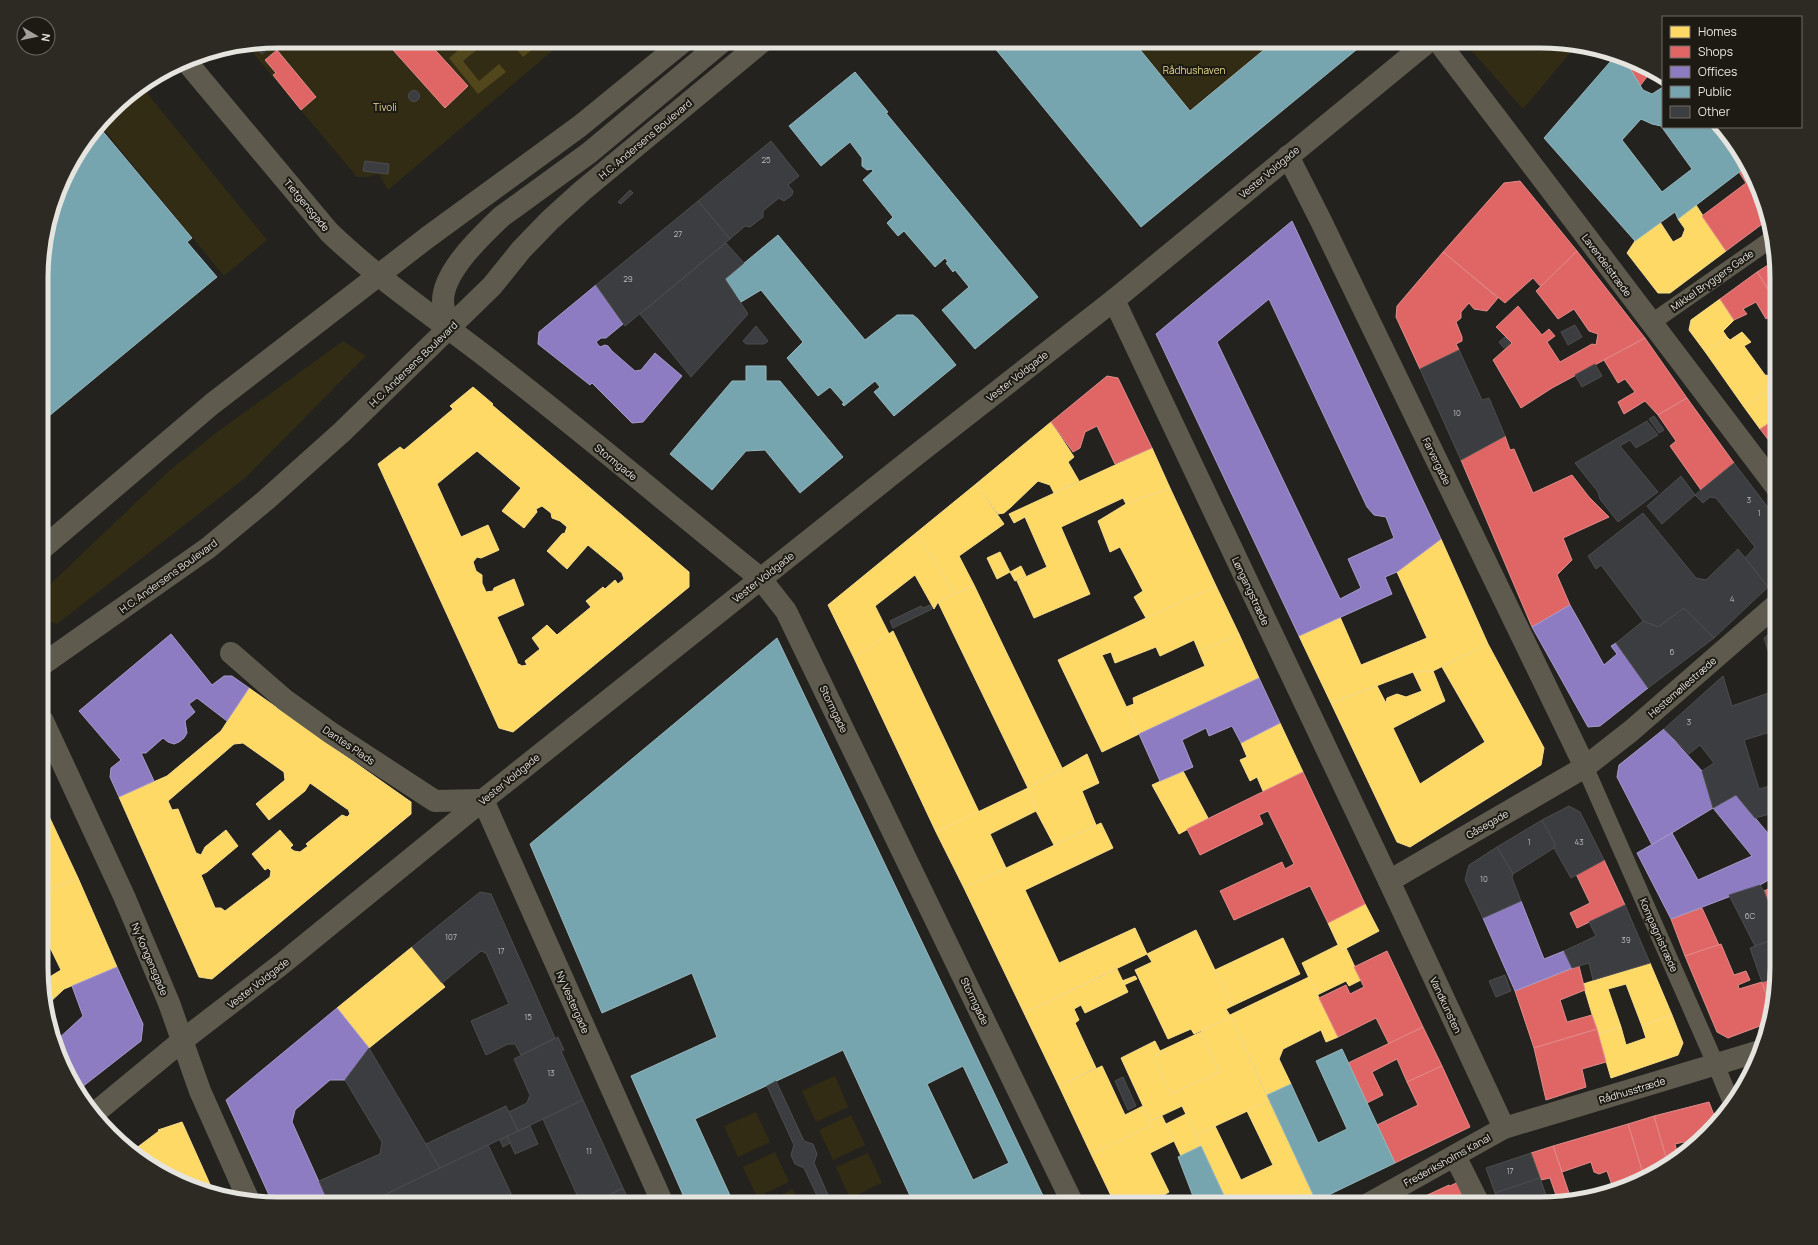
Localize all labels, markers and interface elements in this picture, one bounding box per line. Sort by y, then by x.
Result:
north arrow [16,16,56,56]
legend [1662,16,1802,128]
text: Homes [1698,23,1737,40]
text: N [38,33,54,43]
text: Shops [1698,43,1733,60]
park label: Rådhushaven [1163,63,1225,77]
text: Offices [1698,63,1737,80]
text: Public [1698,83,1732,100]
street label: H.C. Andersens Boulevard [595,96,695,182]
park label: Tivoli [373,100,397,114]
text: Other [1698,103,1731,120]
street label: Vester Voldgade [1236,143,1302,201]
house number: 25 [761,154,771,165]
street label: Tietgensgade [281,176,333,234]
house number: 27 [674,228,682,239]
street label: Lavendelstræde [1579,231,1635,299]
street label: Mikkel Bryggers Gade [1668,246,1756,314]
house number: 29 [623,273,633,284]
street label: H.C. Andersens Boulevard [366,318,460,410]
street label: Vester Voldgade [983,347,1051,404]
house number: 10 [1453,407,1461,418]
street label: Farvergade [1419,435,1455,487]
street label: Stormgade [592,440,640,484]
house number: 3 [1747,494,1751,505]
house number: 1 [1757,507,1761,518]
street label: H.C. Andersens Boulevard [116,536,220,616]
street label: Vester Voldgade [729,548,797,605]
street label: Løngangstræde [1229,554,1273,628]
house number: 4 [1730,593,1735,604]
house number: 6 [1670,646,1675,657]
street label: Hestemøllestræde [1645,653,1719,721]
street label: Stormgade [816,683,852,735]
house number: 3 [1687,716,1691,727]
street label: Dantes Plads [320,722,378,768]
street label: Vester Voldgade [476,750,543,808]
street label: Gåsegade [1463,806,1511,842]
house number: 1 [1527,836,1531,847]
house number: 43 [1574,836,1584,847]
house number: 10 [1480,873,1488,884]
street label: Kompagnistræde [1636,896,1682,974]
house number: 6C [1745,910,1756,921]
street label: Ny Kongensgade [128,921,172,998]
house number: 107 [445,931,457,942]
house number: 39 [1621,934,1631,945]
house number: 17 [497,945,505,956]
street label: Vester Voldgade [224,954,292,1011]
street label: Ny Vestergade [553,969,593,1036]
street label: Stormgade [957,975,993,1027]
street label: Vandkunsten [1427,975,1465,1035]
house number: 15 [524,1011,532,1022]
house number: 13 [547,1067,555,1078]
street label: Rådhusstræde [1597,1073,1667,1107]
street label: Frederiksholms Kanal [1401,1130,1493,1190]
house number: 11 [586,1145,592,1156]
house number: 17 [1506,1165,1514,1176]

